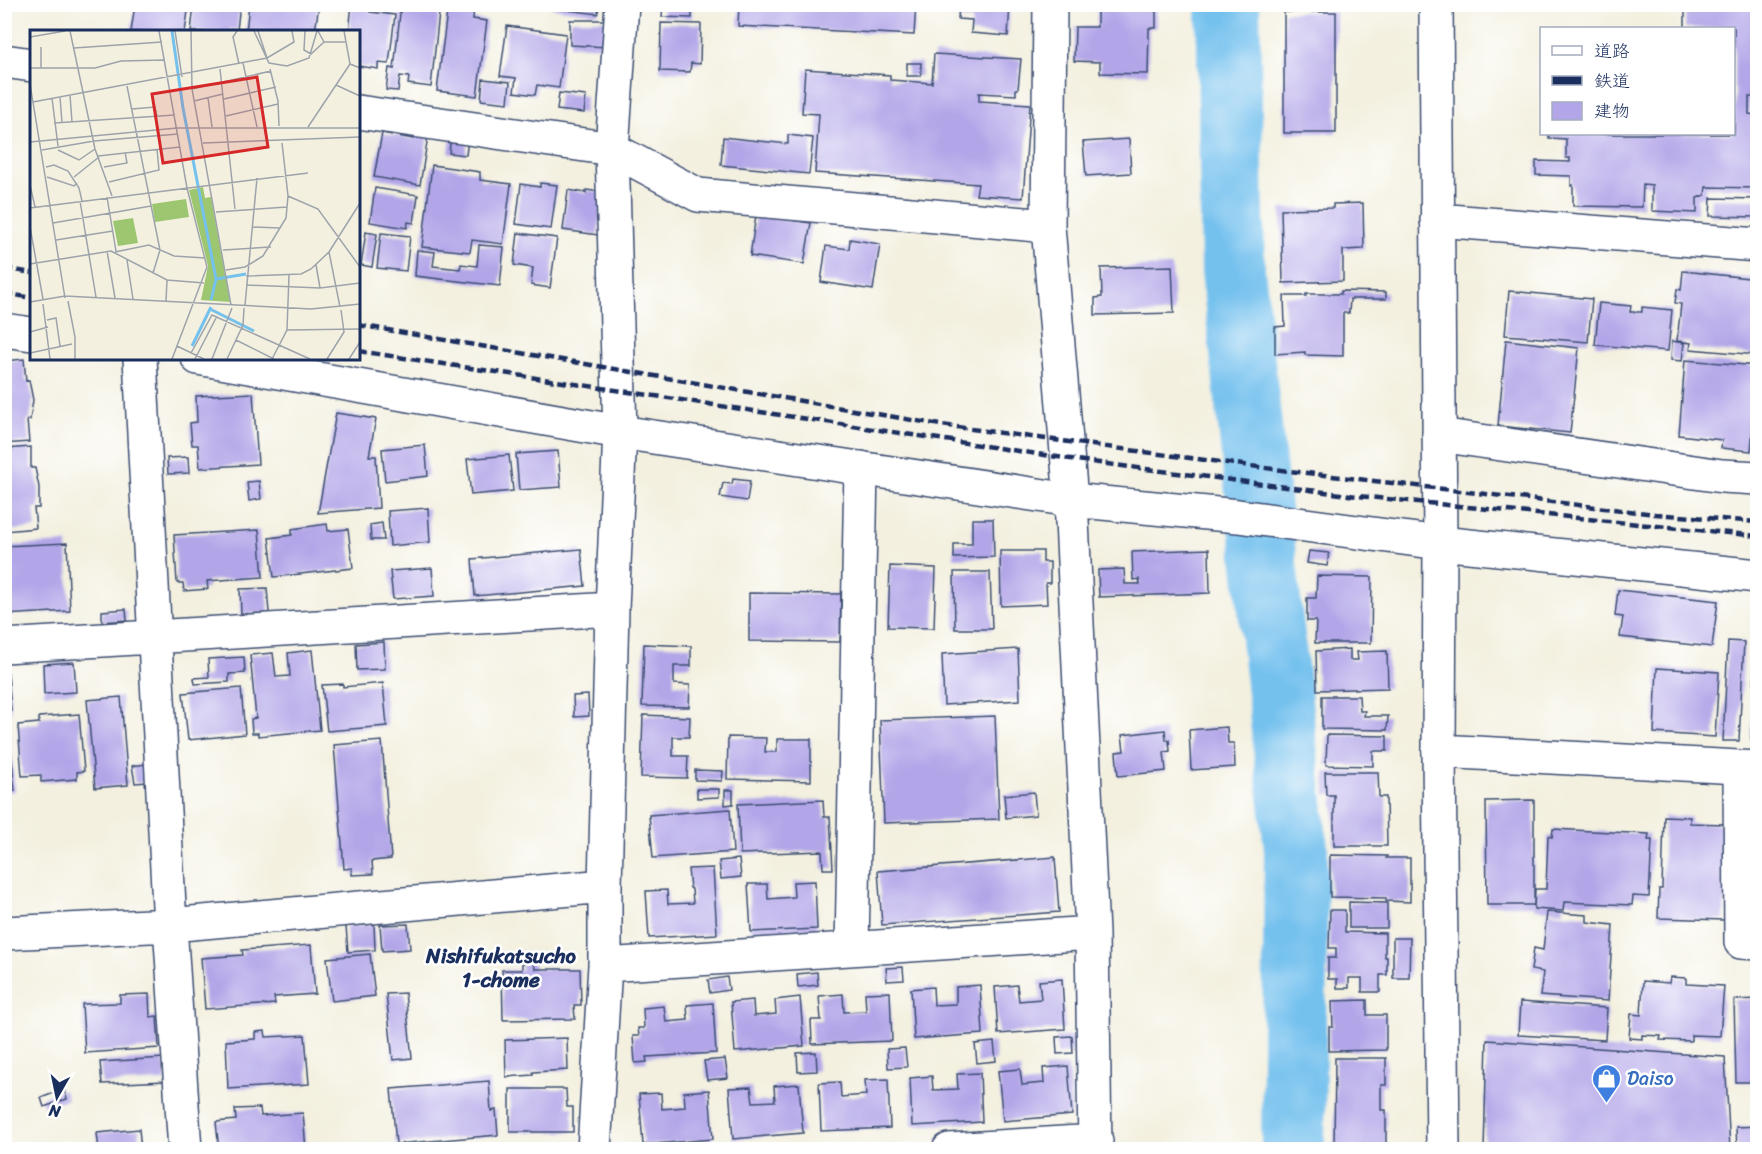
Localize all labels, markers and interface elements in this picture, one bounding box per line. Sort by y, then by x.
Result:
legend [1540,27,1735,135]
inset map [30,30,360,360]
text: 道路 [1594,35,1630,67]
text: 鉄道 [1594,65,1630,97]
text: 建物 [1594,95,1630,127]
district label: Nishifukatsucho 1-chome [425,937,576,999]
place label: Daiso [1627,1061,1674,1096]
shop icon: Daiso [1590,1062,1622,1104]
north arrow [27,1067,87,1127]
text: N [46,1096,63,1127]

